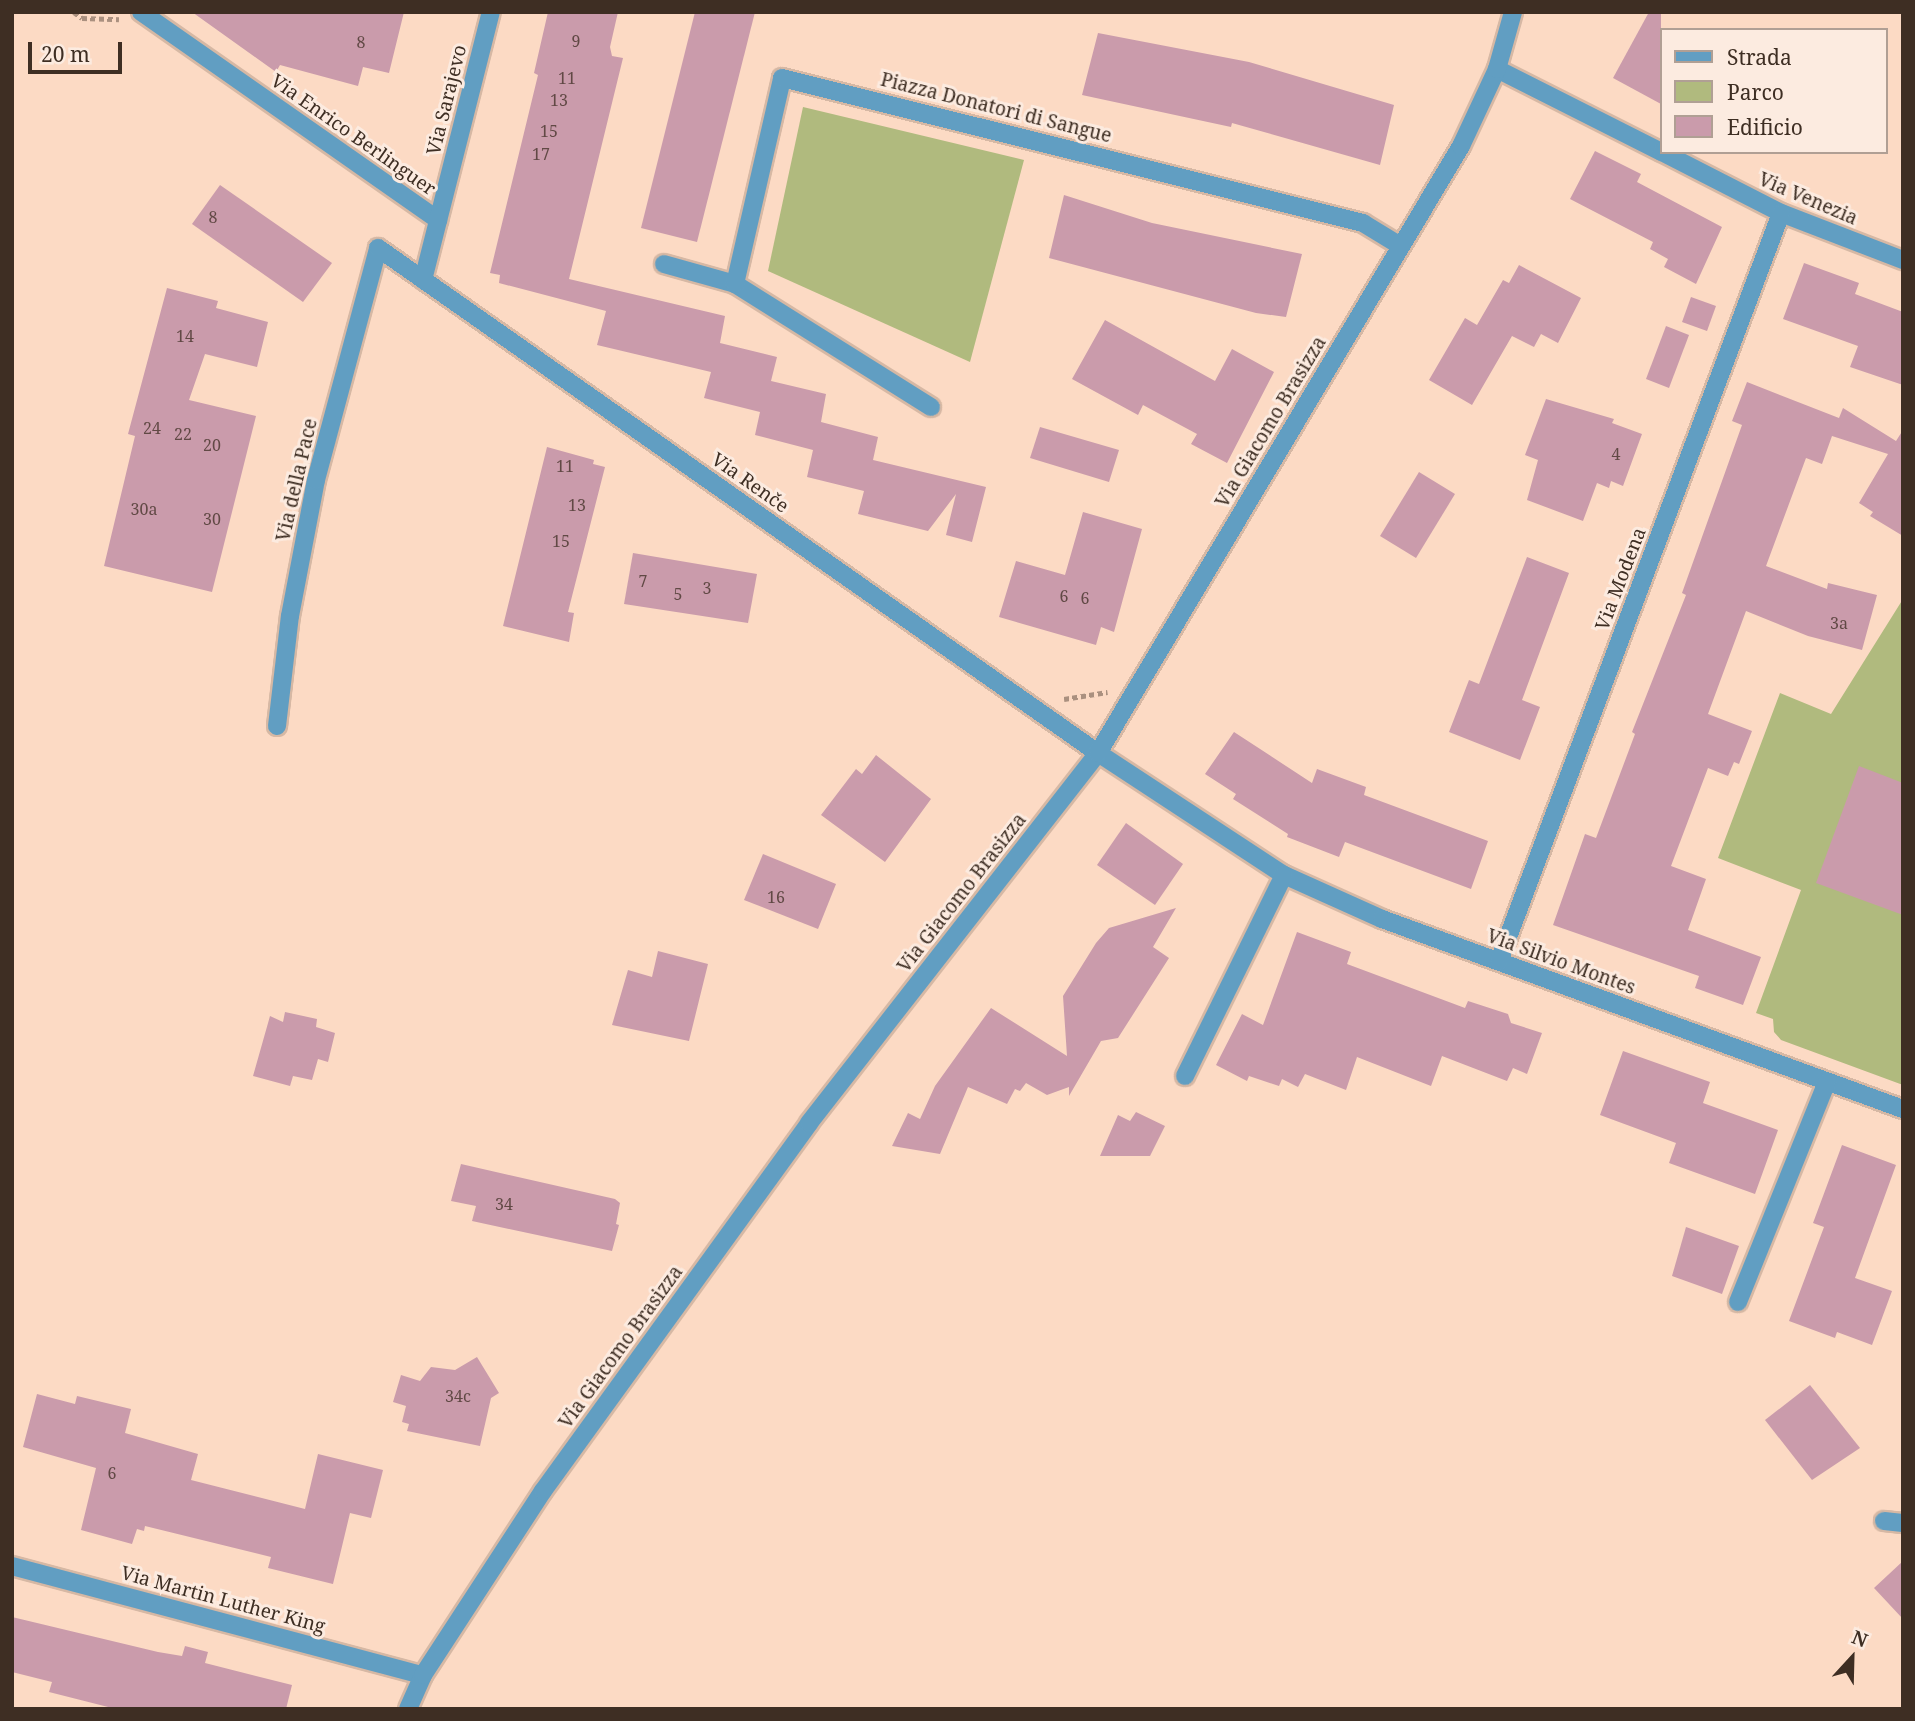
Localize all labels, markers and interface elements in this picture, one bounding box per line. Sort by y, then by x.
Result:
scale bar [32,28,126,72]
legend [1660,28,1887,154]
house number: 9 [572,31,580,51]
house number: 8 [357,32,365,52]
text: 20 m [41,40,90,68]
street label: Via Sarajevo [422,43,472,157]
text: Strada [1727,43,1792,71]
house number: 11 [558,68,576,88]
street label: Piazza Donatori di Sangue [878,68,1114,148]
street label: Via Enrico Berlinguer [266,69,440,201]
text: Parco [1727,78,1784,106]
house number: 13 [550,90,568,110]
text: Edificio [1727,113,1803,141]
house number: 15 [540,121,558,141]
house number: 17 [532,144,550,164]
street label: Via Venezia [1755,168,1861,230]
house number: 8 [209,207,217,227]
house number: 14 [176,326,194,346]
street label: Via Giacomo Brasizza [1211,332,1331,512]
street label: Via della Pace [272,416,322,544]
house number: 24 [143,418,161,438]
house number: 22 [174,424,192,444]
house number: 20 [203,435,221,455]
house number: 4 [1612,444,1620,464]
street label: Via Renče [707,448,793,518]
house number: 11 [556,456,574,476]
house number: 13 [568,495,586,515]
house number: 30a [131,499,157,519]
house number: 30 [203,509,221,529]
street label: Via Modena [1591,524,1651,634]
house number: 15 [552,531,570,551]
house number: 7 [639,571,647,591]
house number: 3 [703,578,711,598]
house number: 5 [674,584,682,604]
house number: 6 [1060,586,1068,606]
house number: 6 [1081,588,1089,608]
house number: 3a [1830,613,1848,633]
street label: Via Giacomo Brasizza [893,809,1031,977]
house number: 16 [767,887,785,907]
street label: Via Silvio Montes [1484,925,1638,999]
house number: 34 [495,1194,513,1214]
street label: Via Giacomo Brasizza [554,1261,688,1433]
house number: 34c [445,1386,471,1406]
house number: 6 [108,1463,116,1483]
street label: Via Martin Luther King [118,1562,328,1638]
north arrow [1817,1623,1887,1693]
text: N [1848,1624,1872,1653]

